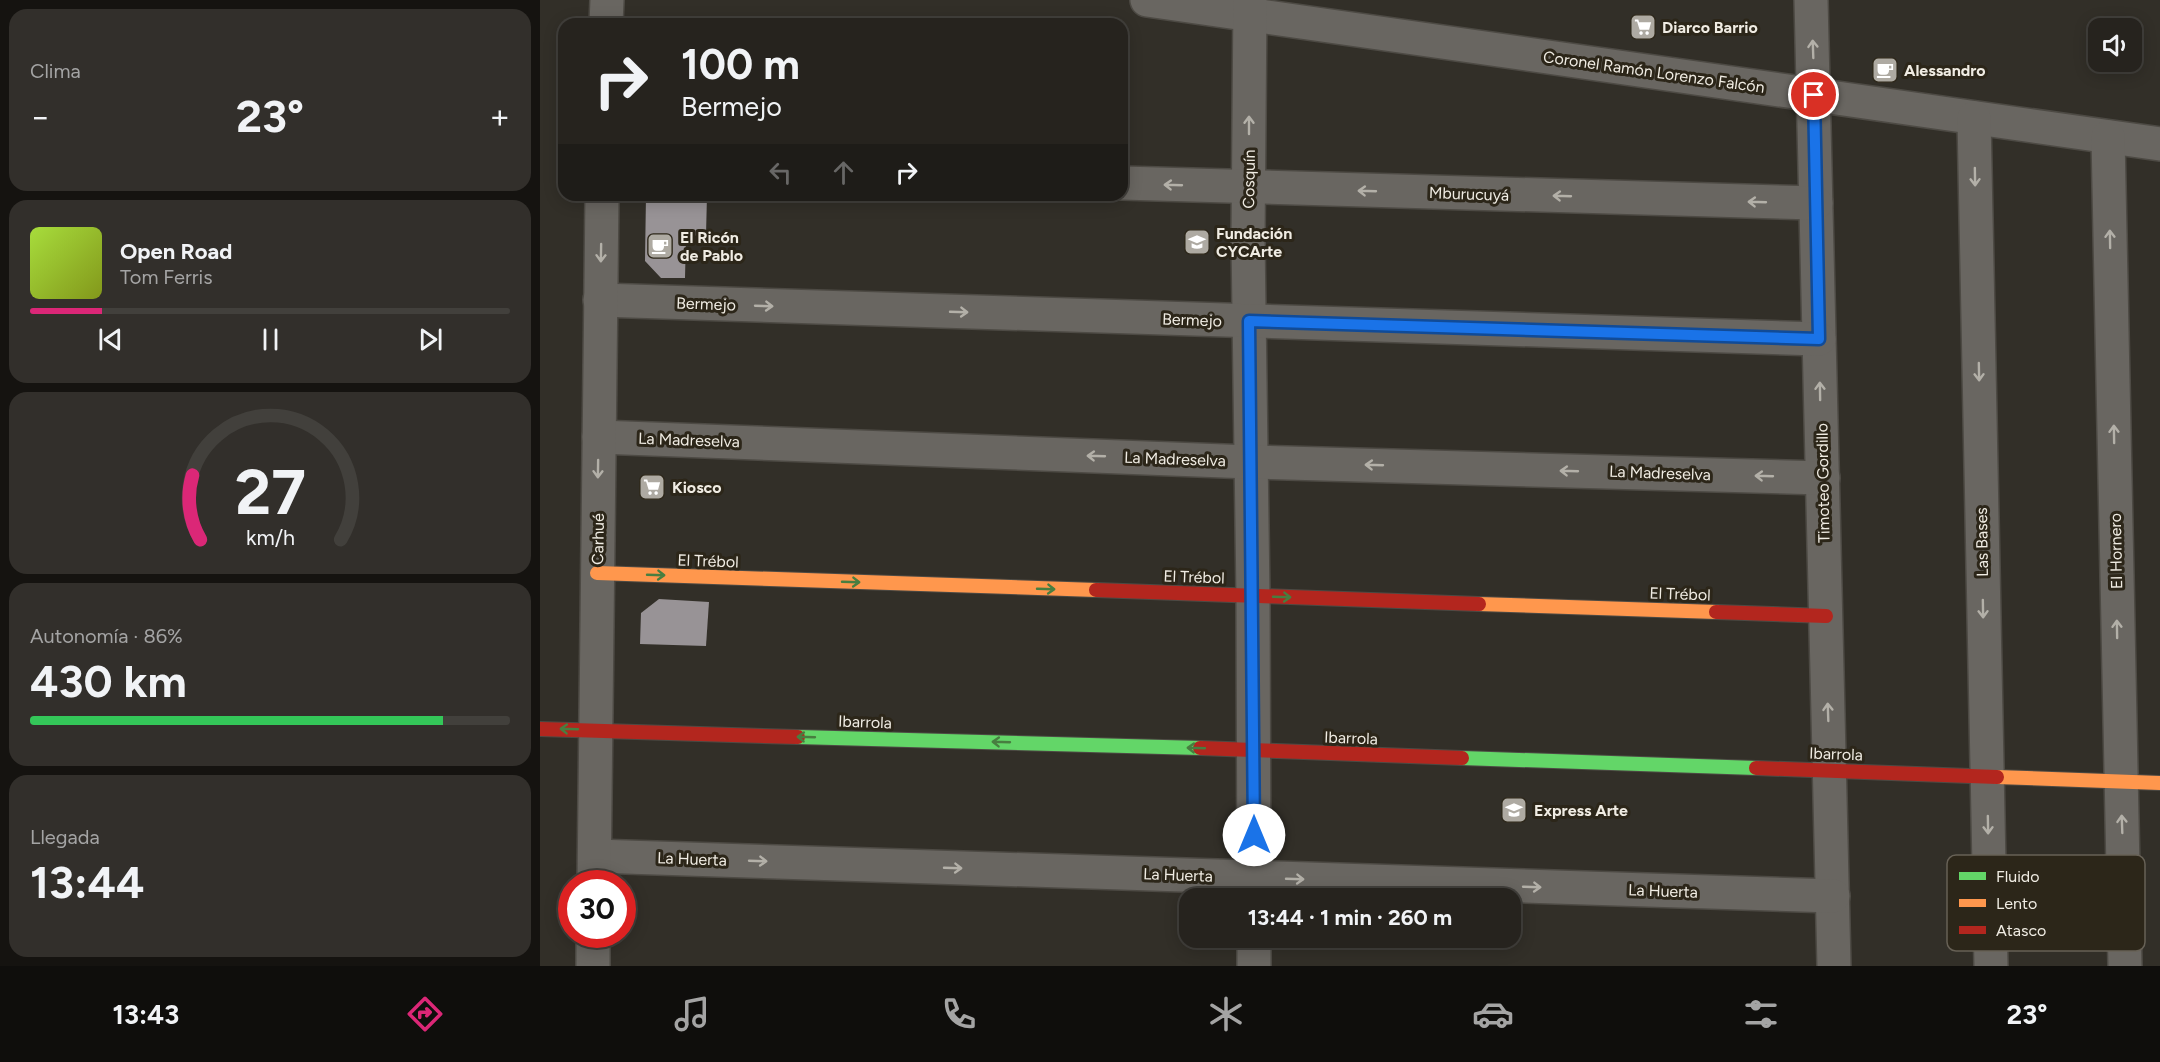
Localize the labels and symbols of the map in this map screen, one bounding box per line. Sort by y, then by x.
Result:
supermarket icon: Diarco Barrio [1628,12,1658,42]
place label: Diarco Barrio [1662,18,1758,37]
one-way arrow [1807,39,1818,59]
street label: Coronel Ramón Lorenzo Falcón [1542,47,1766,97]
cafe icon: Alessandro [1870,55,1900,85]
place label: Alessandro [1904,61,1986,80]
pin [1788,69,1839,120]
one-way arrow [1243,115,1255,135]
street label: Cosquín [1239,149,1259,209]
one-way arrow [1969,166,1981,186]
one-way arrow [1163,179,1183,190]
street label: Mburucuyá [1429,183,1509,205]
one-way arrow [1358,185,1378,196]
one-way arrow [1553,191,1573,202]
one-way arrow [1748,196,1768,207]
place label: Fundación CYCArte [1216,224,1292,261]
school or university icon: Fundación CYCArte [1182,227,1212,257]
place label: El Ricón de Pablo [680,228,743,265]
one-way arrow [2104,229,2116,249]
cafe icon: El Ricón de Pablo [645,231,675,261]
one-way arrow [595,243,607,263]
street label: Bermejo [676,293,736,315]
one-way arrow [753,300,773,311]
one-way arrow [948,306,968,318]
street label: Bermejo [1162,309,1222,331]
one-way arrow [1973,361,1985,381]
one-way arrow [1815,381,1826,401]
street label: Timoteo Gordillo [1812,423,1834,543]
one-way arrow [2108,424,2119,444]
street label: La Madreselva [638,429,740,451]
street label: La Madreselva [1124,448,1226,470]
one-way arrow [1086,450,1106,461]
one-way arrow [592,459,604,479]
one-way arrow [1365,460,1385,471]
street label: La Madreselva [1609,462,1711,484]
one-way arrow [1560,465,1580,476]
one-way arrow [1755,471,1775,482]
supermarket icon: Kiosco [637,472,667,502]
place label: Kiosco [672,478,722,497]
street label: Las Bases [1972,507,1992,577]
street label: Carhué [588,513,608,565]
street label: El Hornero [2106,513,2126,589]
street label: El Trébol [677,550,739,572]
street label: El Trébol [1163,566,1225,588]
one-way arrow [645,570,665,581]
one-way arrow [840,576,860,588]
one-way arrow [1035,583,1055,594]
street label: El Trébol [1649,583,1711,605]
one-way arrow [1272,591,1292,602]
one-way arrow [1978,598,1989,618]
one-way arrow [2112,619,2123,639]
one-way arrow [1823,702,1834,722]
street label: Ibarrola [838,712,892,732]
one-way arrow [560,724,580,735]
street label: Ibarrola [1324,728,1378,748]
one-way arrow [797,731,817,742]
one-way arrow [991,737,1011,748]
one-way arrow [1186,743,1206,754]
street label: Ibarrola [1809,744,1863,764]
school or university icon: Express Arte [1499,795,1529,825]
place label: Express Arte [1534,801,1628,820]
position arrow [1222,803,1286,867]
one-way arrow [1982,814,1993,834]
one-way arrow [2116,814,2127,834]
street label: La Huerta [657,848,727,870]
legend [1947,855,2145,951]
one-way arrow [748,856,768,867]
one-way arrow [943,862,963,874]
street label: La Huerta [1143,864,1213,886]
text: Fluido [1996,867,2040,886]
speed limit sign: 30 [558,870,636,948]
one-way arrow [1284,874,1304,885]
street label: La Huerta [1628,880,1698,902]
one-way arrow [1521,881,1541,892]
text: Lento [1996,894,2037,913]
text: Atasco [1996,921,2046,940]

